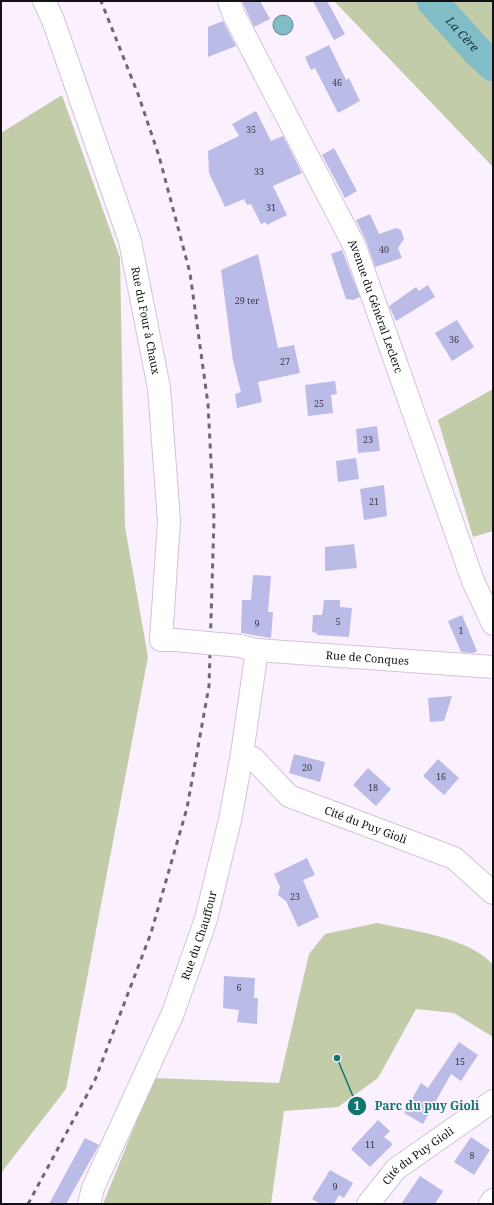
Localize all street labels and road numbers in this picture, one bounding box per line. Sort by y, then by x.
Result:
street label: Avenue du Général Leclerc [345,236,407,375]
street label: Rue du Four à Chaux [128,265,164,376]
street label: Rue de Conques [325,647,410,668]
street label: Cité du Puy Gioli [323,802,410,847]
street label: Rue du Chauffour [177,888,220,982]
street label: Cité du Puy Gioli [378,1123,457,1188]

